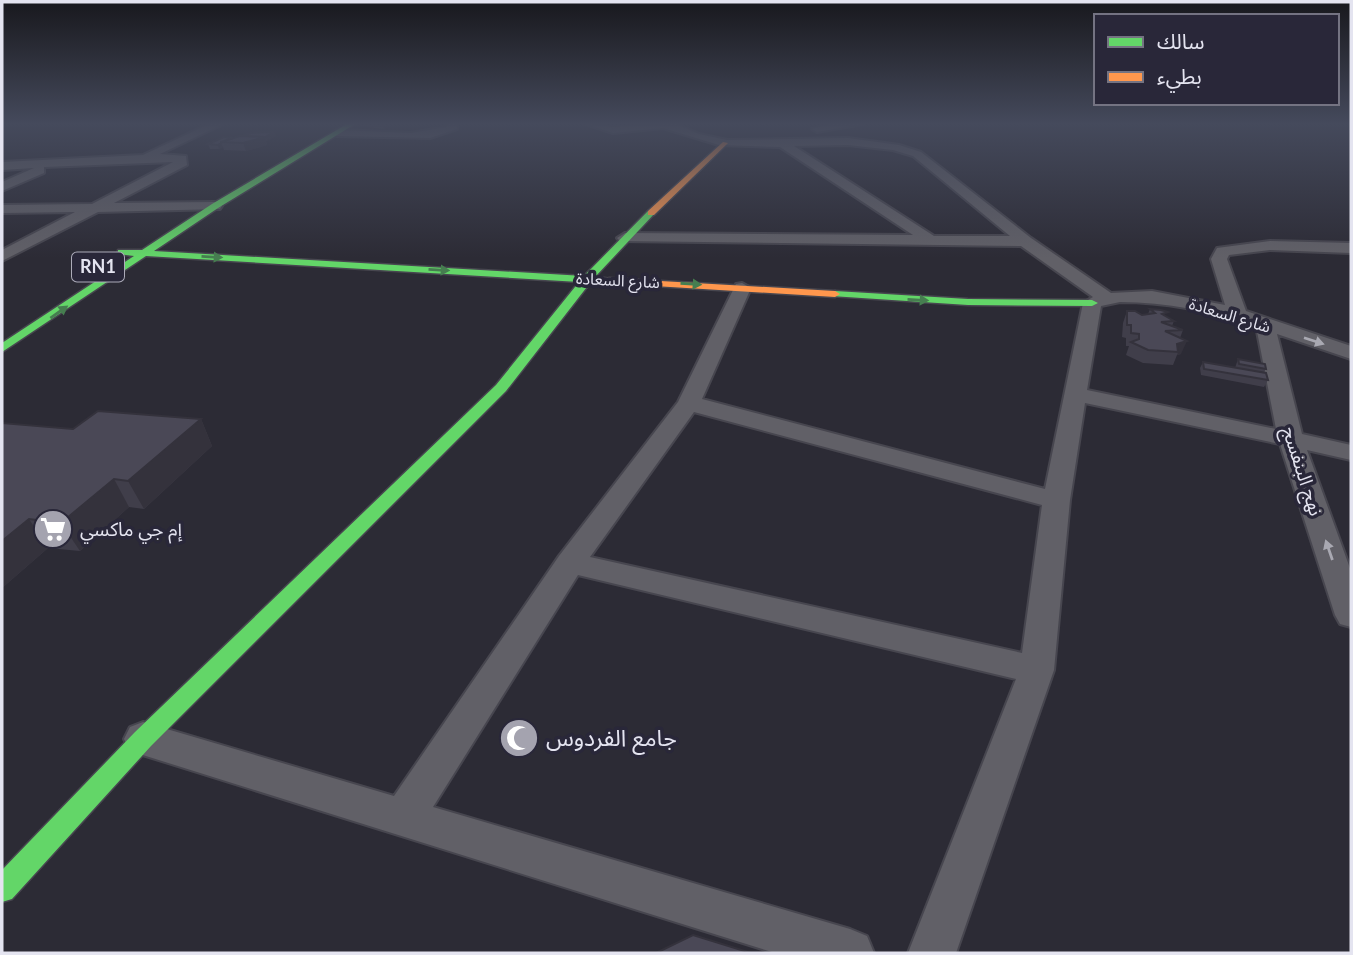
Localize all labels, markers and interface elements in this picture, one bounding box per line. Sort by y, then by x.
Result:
legend [1094,14,1339,105]
text: سالك [1157,28,1204,53]
text: بطيء [1157,63,1202,93]
one-way arrow [201,251,223,262]
road number: RN1 [72,253,124,282]
one-way arrow [429,265,451,276]
street label: شارع السعادة [575,268,660,295]
one-way arrow [680,279,702,290]
street label: شارع السعادة [1186,293,1273,340]
one-way arrow [907,294,929,305]
one-way arrow [50,305,68,319]
one-way arrow [1304,336,1325,347]
street label: نهج البنفسج [1274,423,1329,520]
supermarket icon: إم جي ماكسي [32,508,74,550]
place label: إم جي ماكسي [80,517,183,544]
one-way arrow [1323,540,1334,561]
mosque icon: جامع الفردوس [498,717,540,759]
place label: جامع الفردوس [546,723,677,755]

